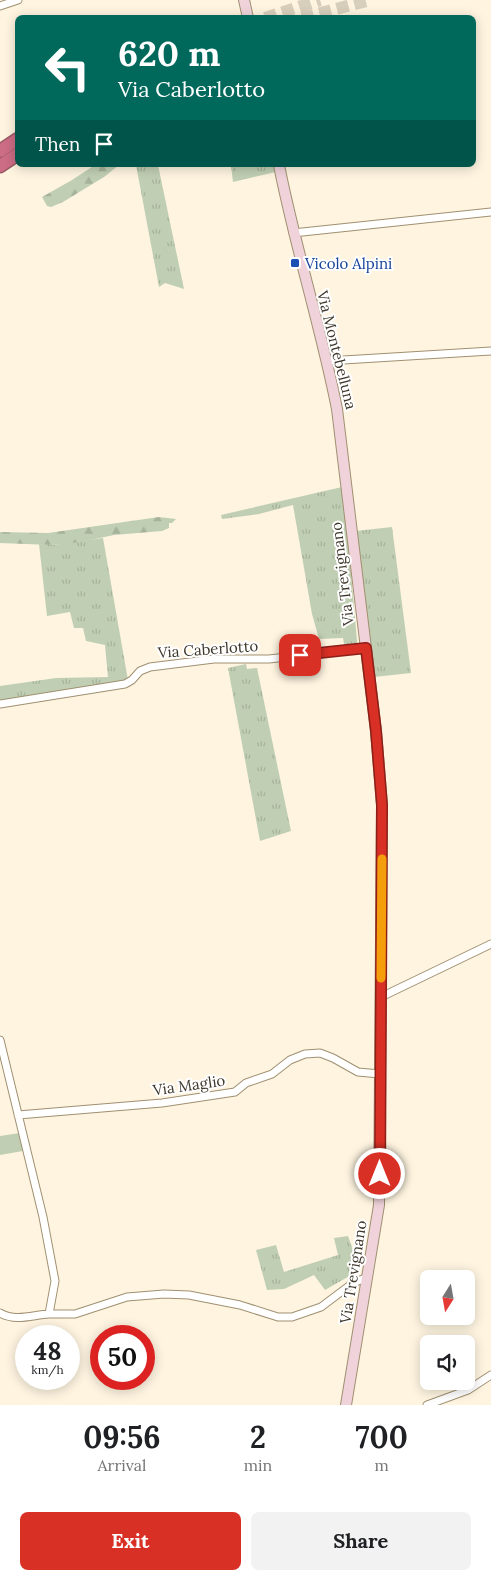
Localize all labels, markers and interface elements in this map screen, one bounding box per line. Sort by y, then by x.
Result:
text: 620 m [118,31,220,76]
icon: left [35,35,100,100]
text: Via Caberlotto [118,75,265,103]
icon: arrive [90,130,118,158]
text: Then [35,132,80,156]
place label: Vicolo Alpini [304,254,392,273]
marker: Vicolo Alpini [289,257,301,269]
street label: Via Montebelluna [313,288,361,412]
street label: Via Trevignano [326,521,358,628]
pin [279,634,321,676]
street label: Via Caberlotto [156,636,259,662]
icon: arrive [286,641,314,669]
street label: Via Maglio [151,1071,227,1100]
position arrow [353,1147,405,1199]
street label: Via Trevignano [335,1219,371,1326]
north arrow [420,1270,475,1325]
map controls [420,1270,475,1390]
speed limit sign: 50 [90,1325,155,1390]
text: 48 [34,1335,61,1367]
button: sound [420,1335,475,1390]
text: km/h [31,1362,64,1377]
text: 09:56 [83,1418,161,1456]
text: 2 [250,1418,266,1456]
text: 700 [356,1418,408,1456]
text: Arrival [97,1455,146,1475]
text: min [244,1455,272,1475]
text: m [374,1455,389,1475]
button: Exit [20,1512,241,1570]
button: Share [251,1512,471,1570]

